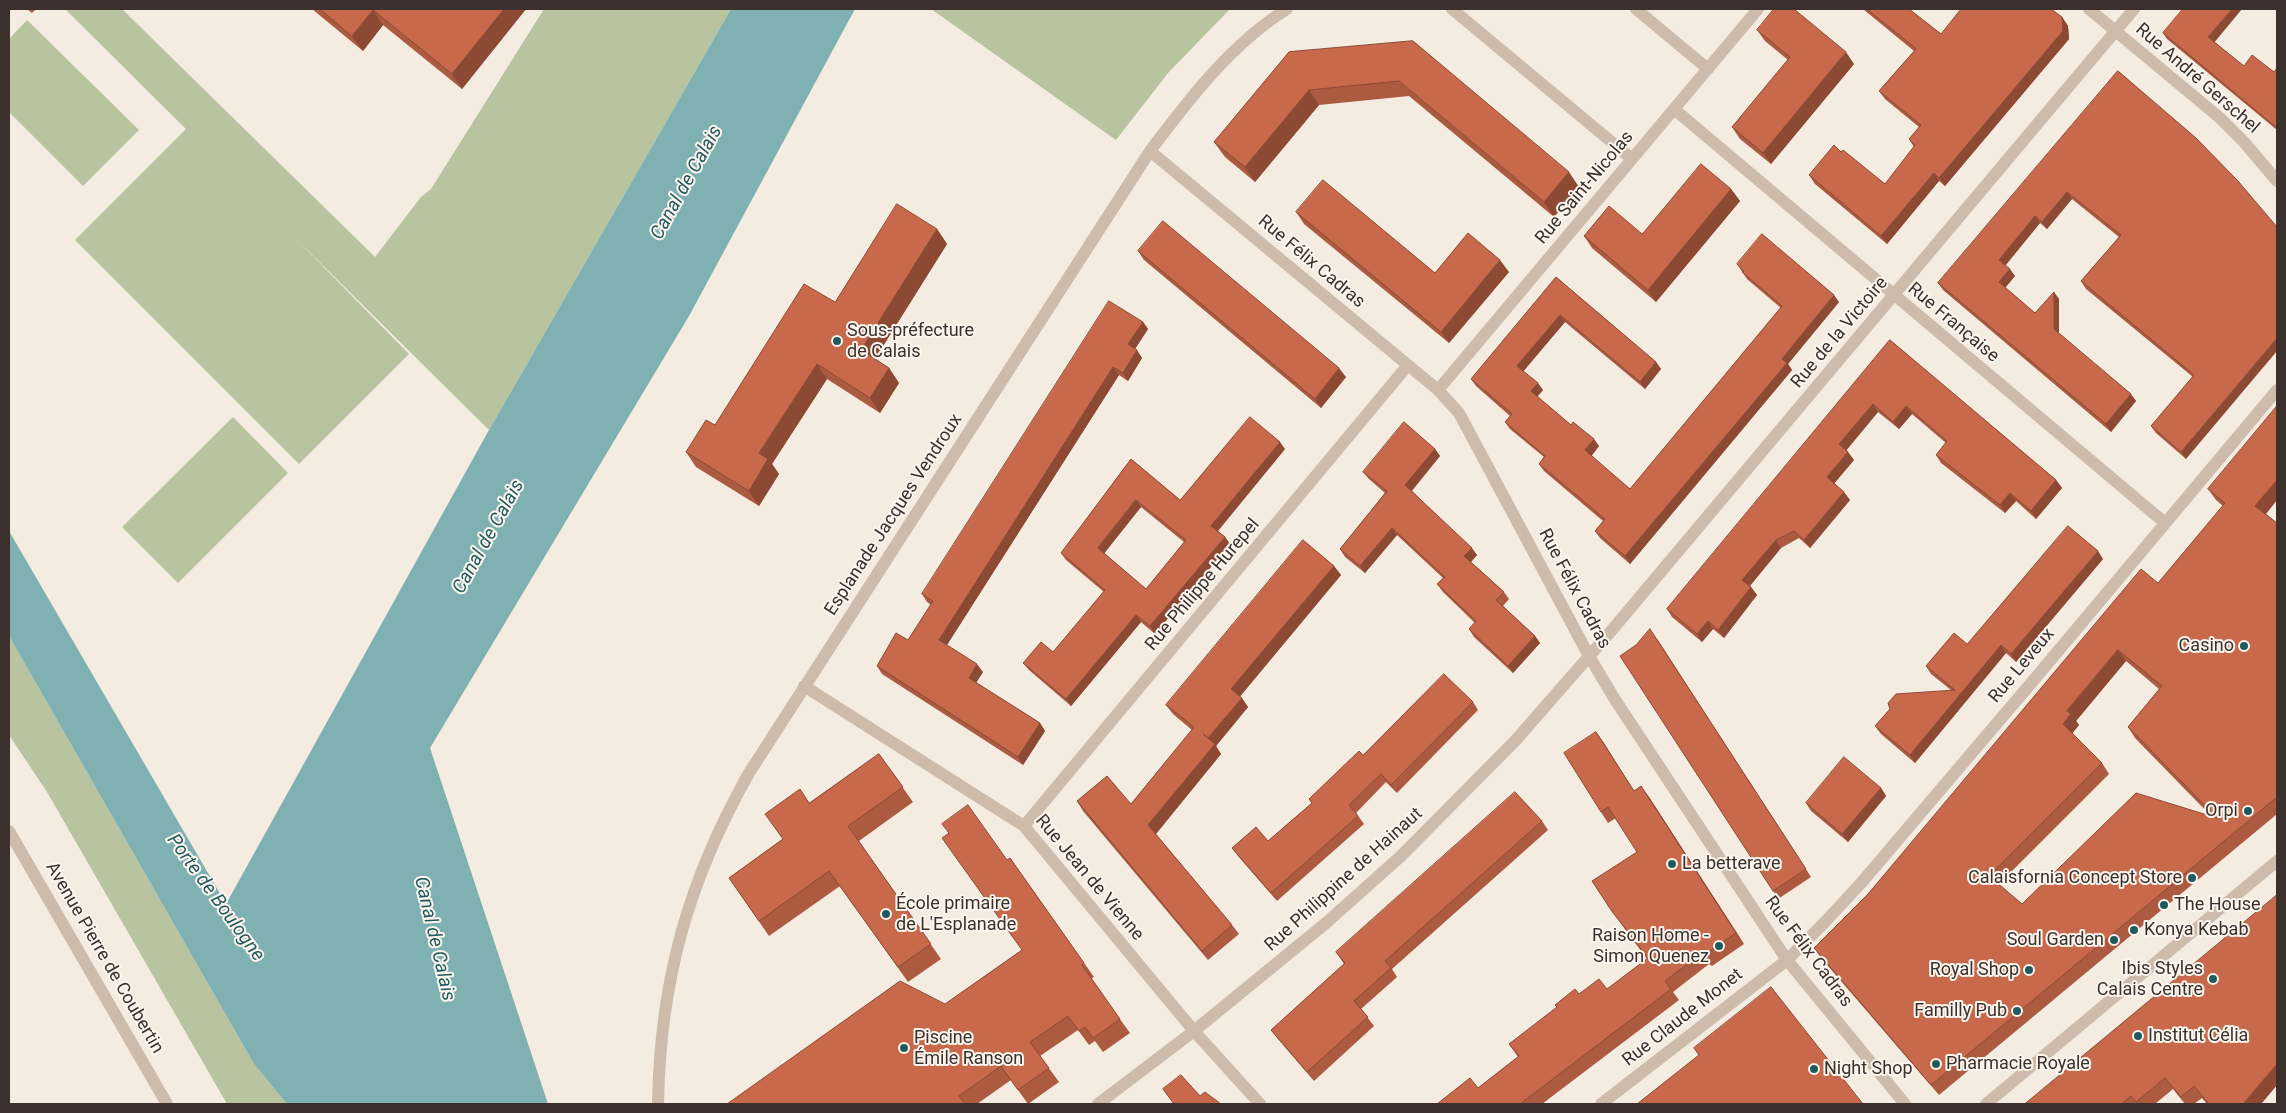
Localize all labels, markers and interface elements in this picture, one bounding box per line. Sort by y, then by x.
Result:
street label: Rue André Gerschel [2131,19,2263,139]
water label: Canal de Calais [646,122,728,244]
street label: Rue Saint-Nicolas [1531,127,1639,249]
street label: Rue Félix Cadras [1253,211,1369,313]
street label: Rue de la Victoire [1787,273,1893,393]
street label: Rue Française [1903,279,2003,367]
place label: Sous-préfecture de Calais [847,320,974,362]
marker: Sous-préfecture de Calais [831,335,843,347]
street label: Esplanade Jacques Vendroux [821,410,967,620]
water label: Canal de Calais [448,476,530,598]
street label: Rue Philippe Hurepel [1141,515,1265,655]
street label: Rue Félix Cadras [1533,525,1615,653]
street label: Rue Leveux [1984,624,2060,708]
place label: Casino [2179,635,2234,657]
marker: Casino [2238,640,2250,652]
place label: Orpi [2205,800,2238,822]
street label: Rue Philippine de Hainaut [1261,803,1427,957]
marker: Orpi [2242,805,2254,817]
street label: Rue Jean de Vienne [1030,811,1148,945]
water label: Porte de Boulogne [161,830,269,966]
place label: La betterave [1682,853,1780,875]
marker: La betterave [1666,858,1678,870]
street label: Avenue Pierre de Coubertin [40,859,168,1057]
place label: Calaisfornia Concept Store [1968,867,2182,889]
marker: Calaisfornia Concept Store [2186,872,2198,884]
water label: Canal de Calais [409,875,459,1003]
street label: Rue Félix Cadras [1759,892,1857,1012]
place label: École primaire de L'Esplanade [896,893,1016,936]
place label: The House [2174,894,2261,916]
marker: The House [2158,899,2170,911]
marker: École primaire de L'Esplanade [880,908,892,920]
place label: Konya Kebab [2144,919,2249,941]
marker: Konya Kebab [2128,924,2140,936]
place label: Raison Home - Simon Quenez [1592,925,1709,968]
place label: Soul Garden [2007,929,2104,951]
marker: Soul Garden [2108,934,2120,946]
marker: Raison Home - Simon Quenez [1713,940,1725,952]
place label: Ibis Styles Calais Centre [2097,958,2203,1001]
place label: Royal Shop [1930,959,2019,981]
street label: Rue Claude Monet [1619,964,1747,1072]
marker: Royal Shop [2023,964,2035,976]
marker: Ibis Styles Calais Centre [2207,973,2219,985]
place label: Familly Pub [1914,1000,2007,1022]
marker: Familly Pub [2011,1005,2023,1017]
place label: Institut Célia [2148,1025,2248,1047]
place label: Piscine Émile Ranson [914,1027,1023,1070]
marker: Institut Célia [2132,1030,2144,1042]
marker: Piscine Émile Ranson [898,1042,910,1054]
place label: Pharmacie Royale [1946,1053,2090,1075]
place label: Night Shop [1824,1058,1913,1080]
marker: Pharmacie Royale [1930,1058,1942,1070]
marker: Night Shop [1808,1063,1820,1075]

